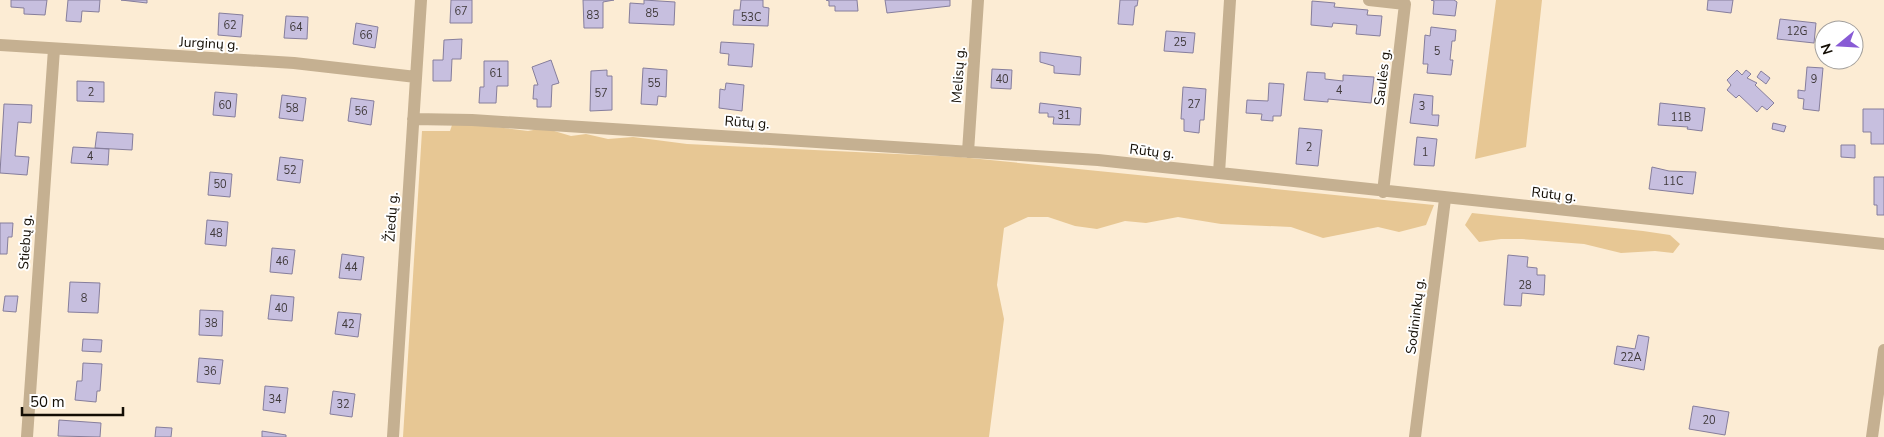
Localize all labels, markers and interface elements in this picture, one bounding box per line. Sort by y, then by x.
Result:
house number: 67 [454,4,468,19]
house number: 85 [645,6,659,21]
house number: 83 [586,8,600,23]
house number: 53C [741,10,761,25]
house number: 62 [223,18,237,33]
house number: 64 [289,20,303,35]
north arrow [1814,20,1864,70]
house number: 12G [1786,24,1808,39]
house number: 66 [359,28,373,43]
street label: Jurginų g. [178,32,239,55]
house number: 25 [1173,35,1187,50]
text: N [1816,41,1838,57]
house number: 5 [1434,44,1441,59]
street label: Melisų g. [947,46,970,104]
street label: Saulės g. [1370,48,1395,107]
house number: 61 [489,66,503,81]
house number: 40 [995,72,1009,87]
house number: 9 [1811,72,1817,87]
house number: 55 [647,76,661,91]
house number: 4 [1336,83,1343,98]
house number: 2 [88,85,94,100]
house number: 57 [594,86,608,101]
house number: 27 [1187,97,1201,112]
house number: 60 [218,98,232,113]
house number: 3 [1419,99,1425,114]
house number: 58 [285,101,299,116]
house number: 56 [354,104,368,119]
house number: 31 [1057,108,1071,123]
house number: 11B [1671,110,1691,125]
street label: Rūtų g. [724,111,770,134]
street label: Rūtų g. [1129,140,1175,163]
house number: 2 [1306,140,1312,155]
house number: 1 [1422,145,1428,160]
house number: 4 [87,149,94,164]
house number: 52 [283,163,297,178]
house number: 11C [1663,174,1683,189]
house number: 50 [213,177,227,192]
street label: Rūtų g. [1531,183,1577,206]
street label: Žiedų g. [380,191,403,243]
street label: Stiebų g. [14,214,37,270]
house number: 48 [209,226,223,241]
house number: 46 [275,254,289,269]
house number: 44 [344,260,358,275]
street label: Sodininkų g. [1401,277,1430,355]
house number: 28 [1518,278,1532,293]
house number: 8 [81,291,88,306]
house number: 40 [274,301,288,316]
house number: 38 [204,316,218,331]
house number: 42 [341,317,355,332]
house number: 22A [1620,350,1642,365]
house number: 36 [203,364,217,379]
scale bar [22,384,124,416]
text: 50 m [30,392,65,412]
house number: 34 [268,392,282,407]
house number: 32 [336,397,350,412]
house number: 20 [1702,413,1716,428]

